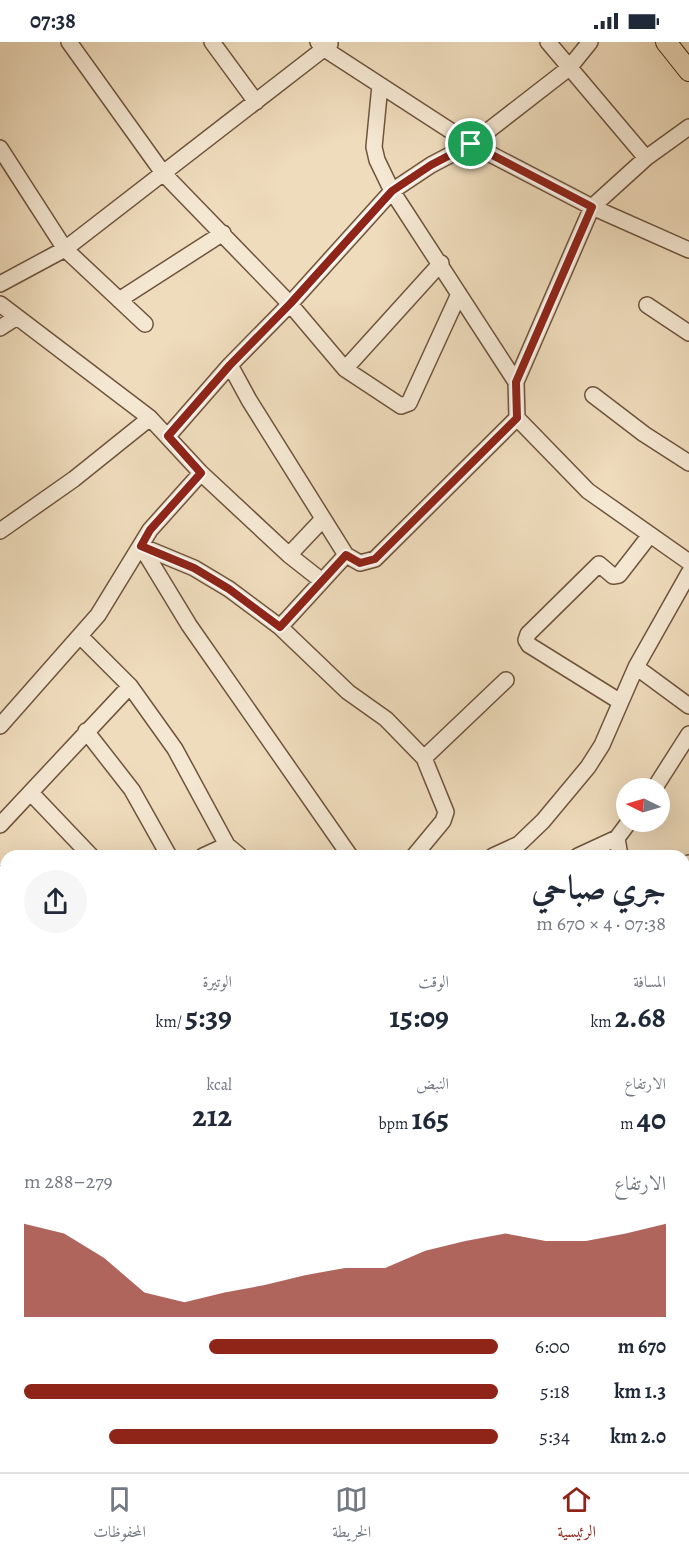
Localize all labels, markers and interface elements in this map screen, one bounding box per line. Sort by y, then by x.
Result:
text: 07:38 [30,6,76,36]
pin [445,118,496,169]
icon: arrive [454,127,487,160]
north arrow [616,778,670,832]
map controls [616,778,670,832]
text: جري صباحي [531,865,666,910]
button: share [24,870,87,933]
text: 07:38 · 4 × 670 m [536,910,666,937]
text: الوتيرة [202,971,232,993]
text: الوقت [418,971,449,993]
text: المسافة [633,971,666,993]
text: 5:39 [185,997,232,1037]
text: 15:09 [389,997,449,1037]
text: 2.68 [615,997,666,1037]
text: /km [156,1011,185,1033]
text: km [590,1011,615,1033]
text: النبض [416,1073,449,1095]
text: الارتفاع [624,1073,666,1095]
text: kcal [206,1074,232,1096]
text: 212 [192,1096,232,1136]
text: 165 [411,1099,449,1139]
text: 40 [637,1099,666,1139]
text: bpm [378,1113,411,1135]
text: m [620,1113,637,1135]
text: 279–288 m [24,1168,113,1195]
text: الارتفاع [614,1170,666,1197]
text: 6:00 [535,1333,570,1360]
text: 670 m [618,1333,666,1360]
text: 5:18 [540,1378,570,1405]
text: 1.3 km [614,1378,666,1405]
text: 5:34 [539,1423,570,1450]
text: 2.0 km [610,1423,666,1450]
tab: المحفوظات [93,1483,146,1547]
tab: الخريطة [332,1483,371,1547]
tab: الرئيسية [557,1483,596,1547]

